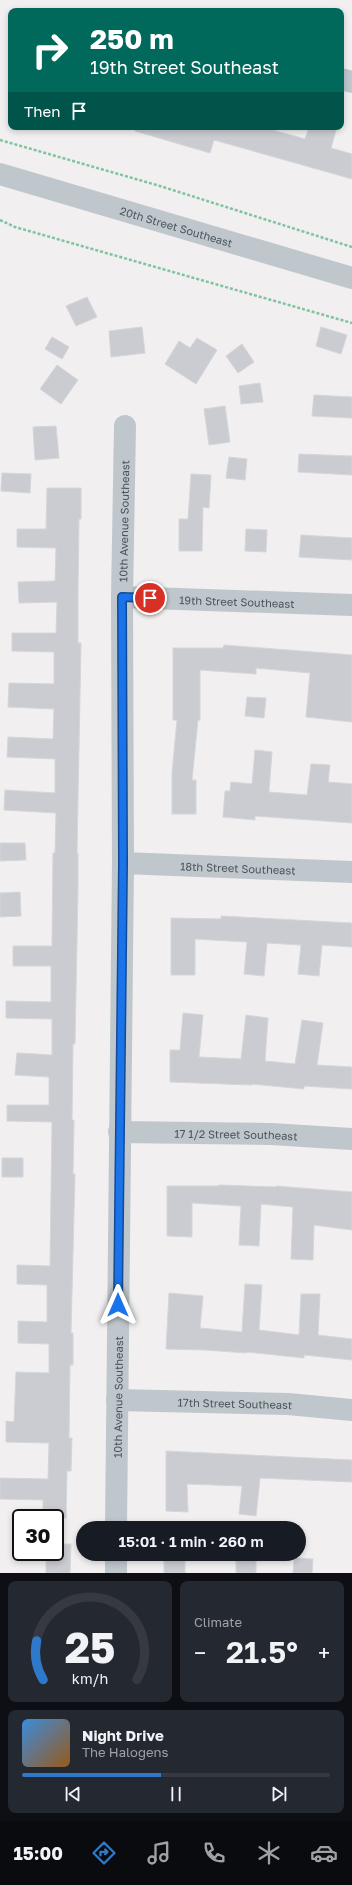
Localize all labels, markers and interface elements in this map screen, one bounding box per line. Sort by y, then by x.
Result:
text: 250 m [90,22,174,55]
icon: right [24,24,76,76]
text: 19th Street Southeast [90,56,279,78]
icon: arrive [68,100,90,122]
text: Then [24,102,60,120]
street label: 20th Street Southeast [119,203,234,249]
street label: 10th Avenue Southeast [116,460,131,582]
pin [133,581,167,615]
icon: arrive [139,587,161,609]
street label: 19th Street Southeast [179,592,295,610]
street label: 18th Street Southeast [180,859,296,876]
street label: 17 1/2 Street Southeast [174,1126,298,1142]
position arrow [97,1284,139,1326]
street label: 10th Avenue Southeast [110,1336,125,1458]
street label: 17th Street Southeast [177,1395,293,1411]
speed limit sign: 30 [12,1509,64,1561]
text: 15:01 · 1 min · 260 m [118,1532,264,1550]
text: Climate [194,1614,242,1630]
text: 25 [65,1621,115,1671]
text: 21.5° [226,1634,298,1670]
text: − [194,1639,206,1666]
text: + [318,1639,330,1666]
text: km/h [72,1669,108,1686]
text: Night Drive [82,1726,164,1744]
text: The Halogens [82,1744,168,1760]
icon: previous [62,1783,84,1805]
icon: pause [165,1783,187,1805]
icon: next [268,1783,290,1805]
icon: directions [90,1839,118,1867]
icon: music [145,1839,173,1867]
icon: phone [200,1839,228,1867]
icon: climate [255,1839,283,1867]
icon: car [310,1839,338,1867]
text: 15:00 [14,1842,63,1864]

